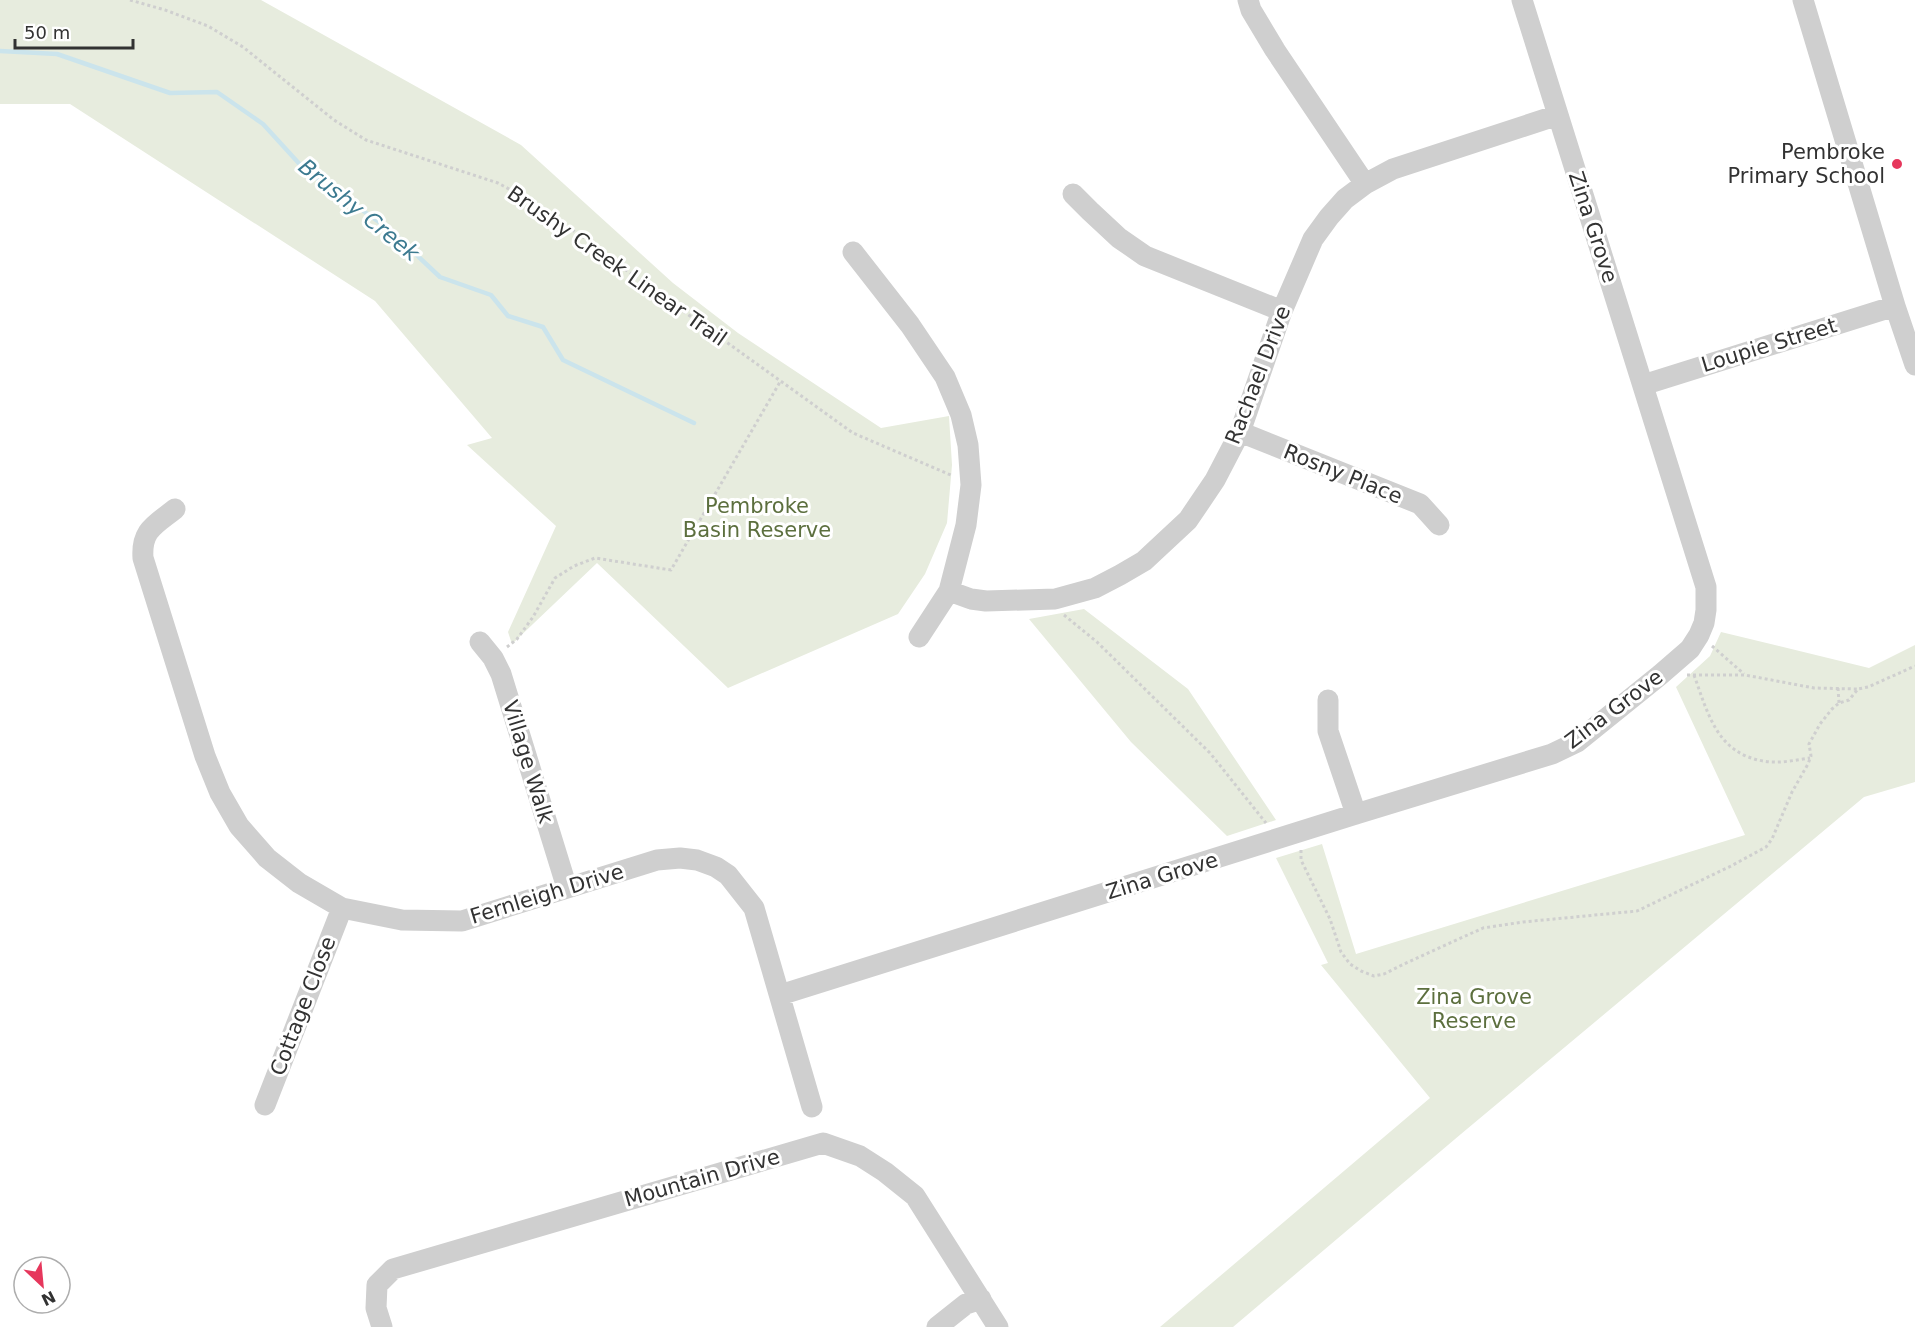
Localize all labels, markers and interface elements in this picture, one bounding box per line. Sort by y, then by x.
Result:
scale bar [15,12,134,50]
text: 50 m [24,22,70,43]
place label: Pembroke Primary School [1727,140,1885,188]
water label: Brushy Creek [294,154,425,267]
marker: Pembroke Primary School [1890,157,1904,171]
street label: Zina Grove [1564,168,1622,286]
street label: Brushy Creek Linear Trail [503,181,731,351]
street label: Rachael Drive [1221,302,1295,448]
street label: Loupie Street [1699,313,1839,377]
street label: Rosny Place [1280,439,1406,509]
park label: Pembroke Basin Reserve [683,494,831,542]
street label: Zina Grove [1561,665,1667,753]
street label: Village Walk [498,698,558,827]
street label: Zina Grove [1103,848,1221,904]
street label: Fernleigh Drive [467,859,627,929]
street label: Cottage Close [265,933,341,1079]
park label: Zina Grove Reserve [1416,985,1532,1033]
street label: Mountain Drive [622,1144,782,1212]
north arrow [12,1255,72,1315]
text: N [38,1287,59,1310]

